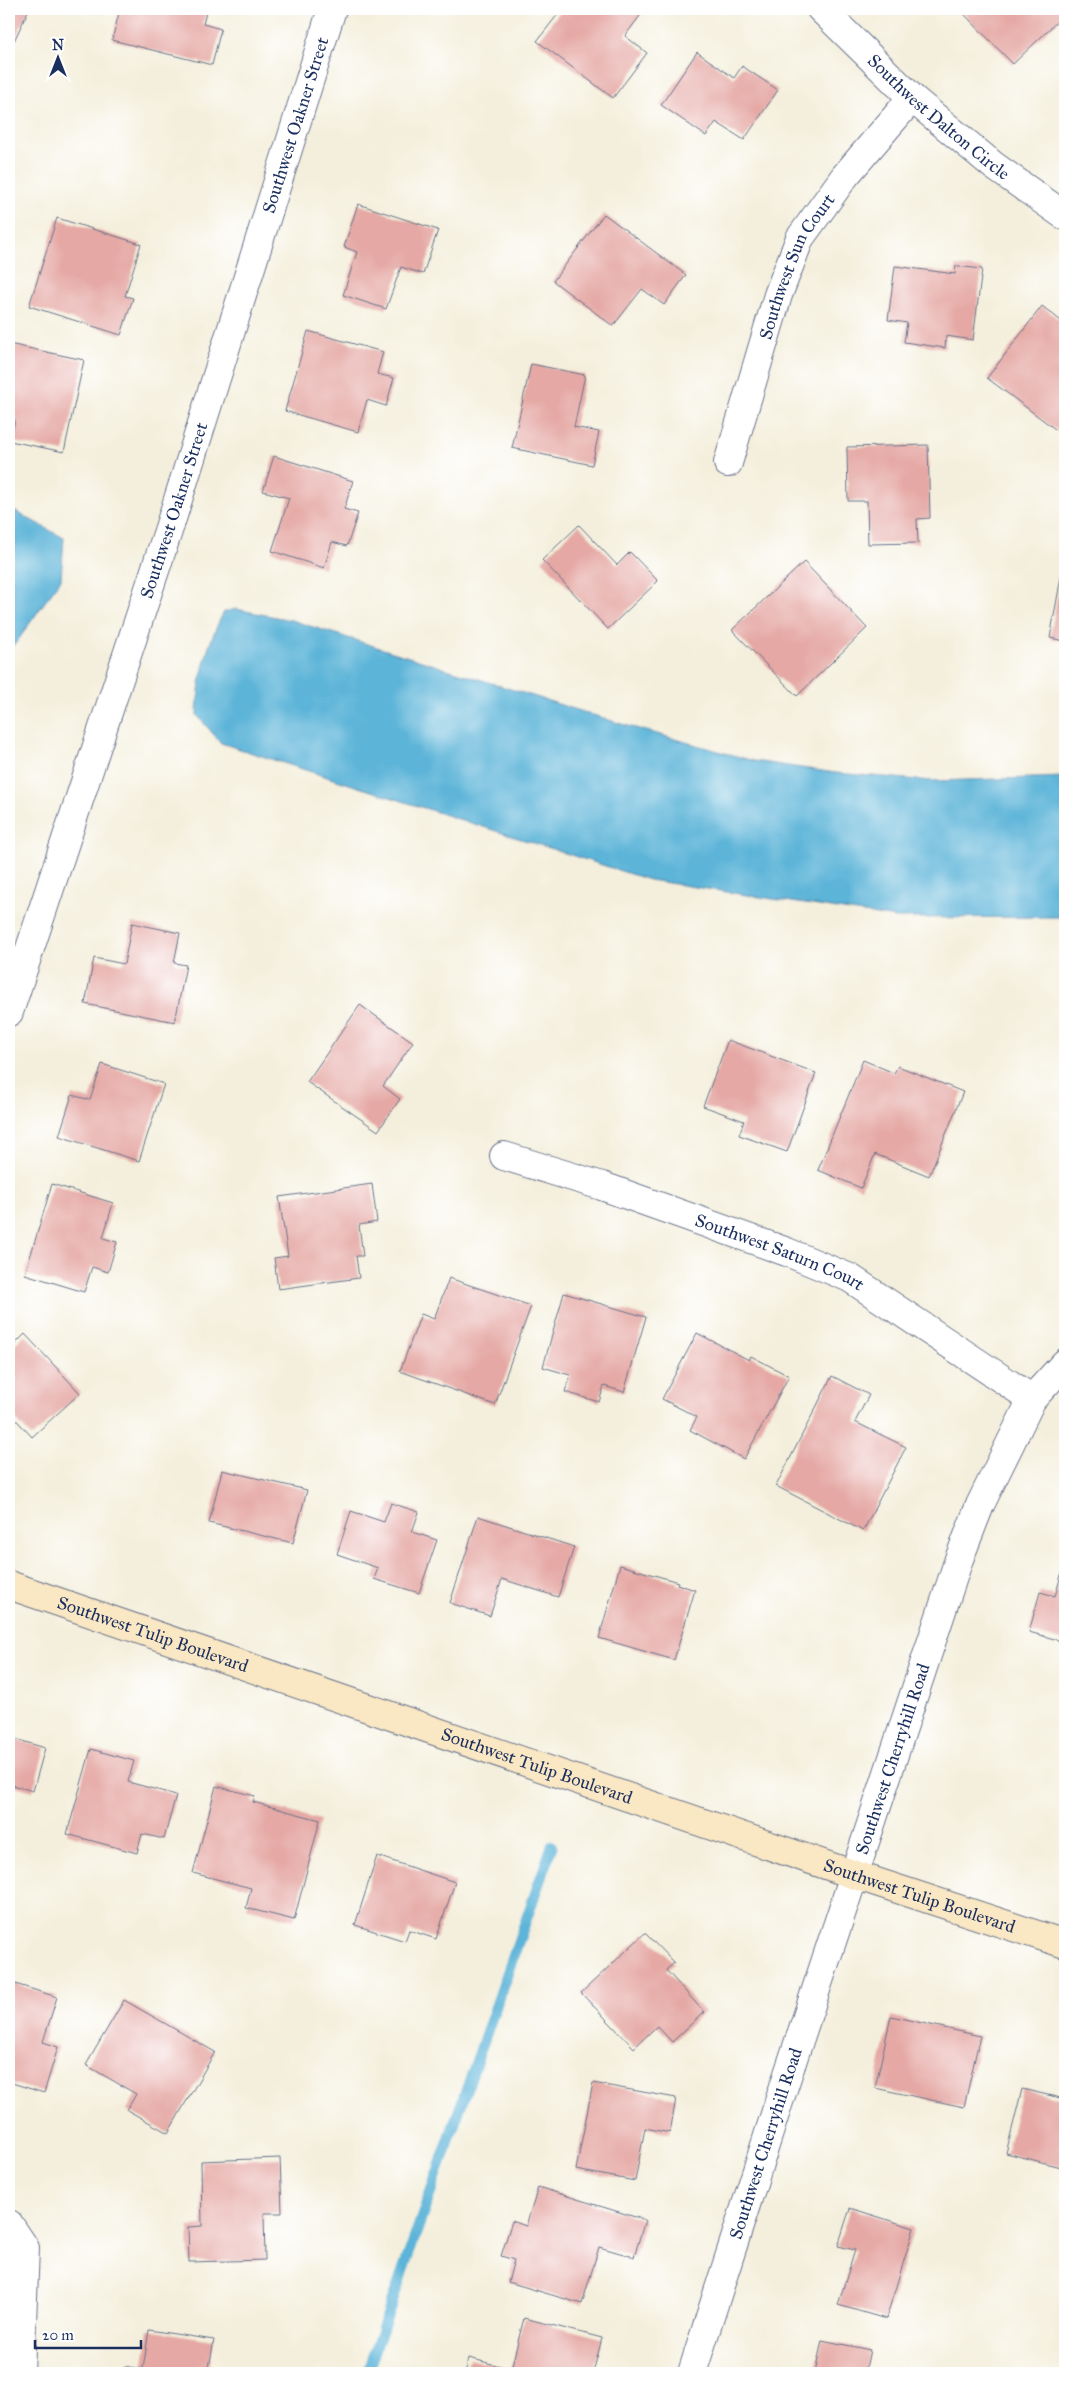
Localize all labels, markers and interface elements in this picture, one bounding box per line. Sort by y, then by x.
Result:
north arrow [32,32,82,82]
street label: Southwest Oakner Street [258,34,334,216]
text: N [52,37,64,54]
street label: Southwest Dalton Circle [863,50,1014,185]
street label: Southwest Sun Court [754,189,840,342]
street label: Southwest Oakner Street [135,419,213,601]
street label: Southwest Saturn Court [692,1209,869,1296]
street label: Southwest Tulip Boulevard [54,1591,251,1677]
street label: Southwest Cherryhill Road [851,1661,935,1857]
street label: Southwest Tulip Boulevard [438,1723,635,1809]
street label: Southwest Tulip Boulevard [821,1854,1018,1938]
street label: Southwest Cherryhill Road [725,2045,807,2242]
scale bar [35,2317,141,2349]
text: 20 m [42,2326,74,2344]

